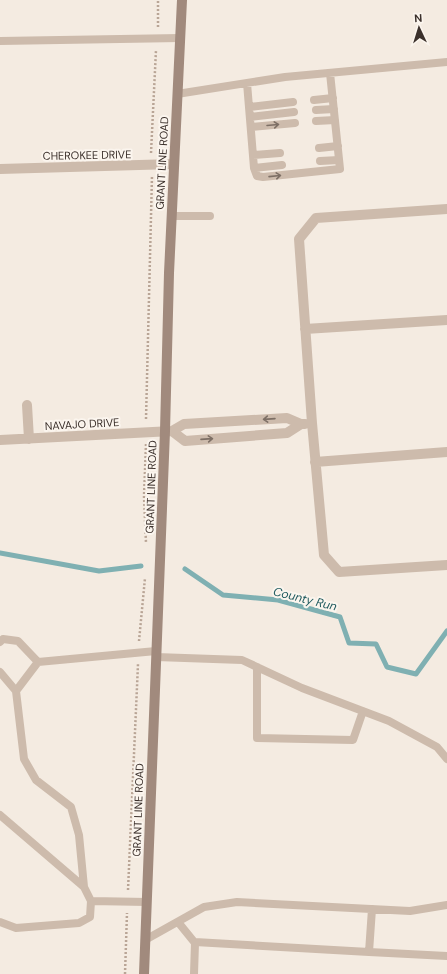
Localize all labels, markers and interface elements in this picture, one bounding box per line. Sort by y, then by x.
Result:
north arrow [399,8,439,48]
text: N [414,11,423,25]
street label: GRANT LINE ROAD [153,116,171,210]
one-way arrow [266,122,279,129]
street label: CHEROKEE DRIVE [43,147,131,163]
one-way arrow [268,172,281,179]
street label: NAVAJO DRIVE [44,415,120,433]
one-way arrow [263,415,276,422]
one-way arrow [200,436,213,443]
street label: GRANT LINE ROAD [142,440,160,534]
water label: County Run [271,583,339,615]
street label: GRANT LINE ROAD [129,763,147,857]

